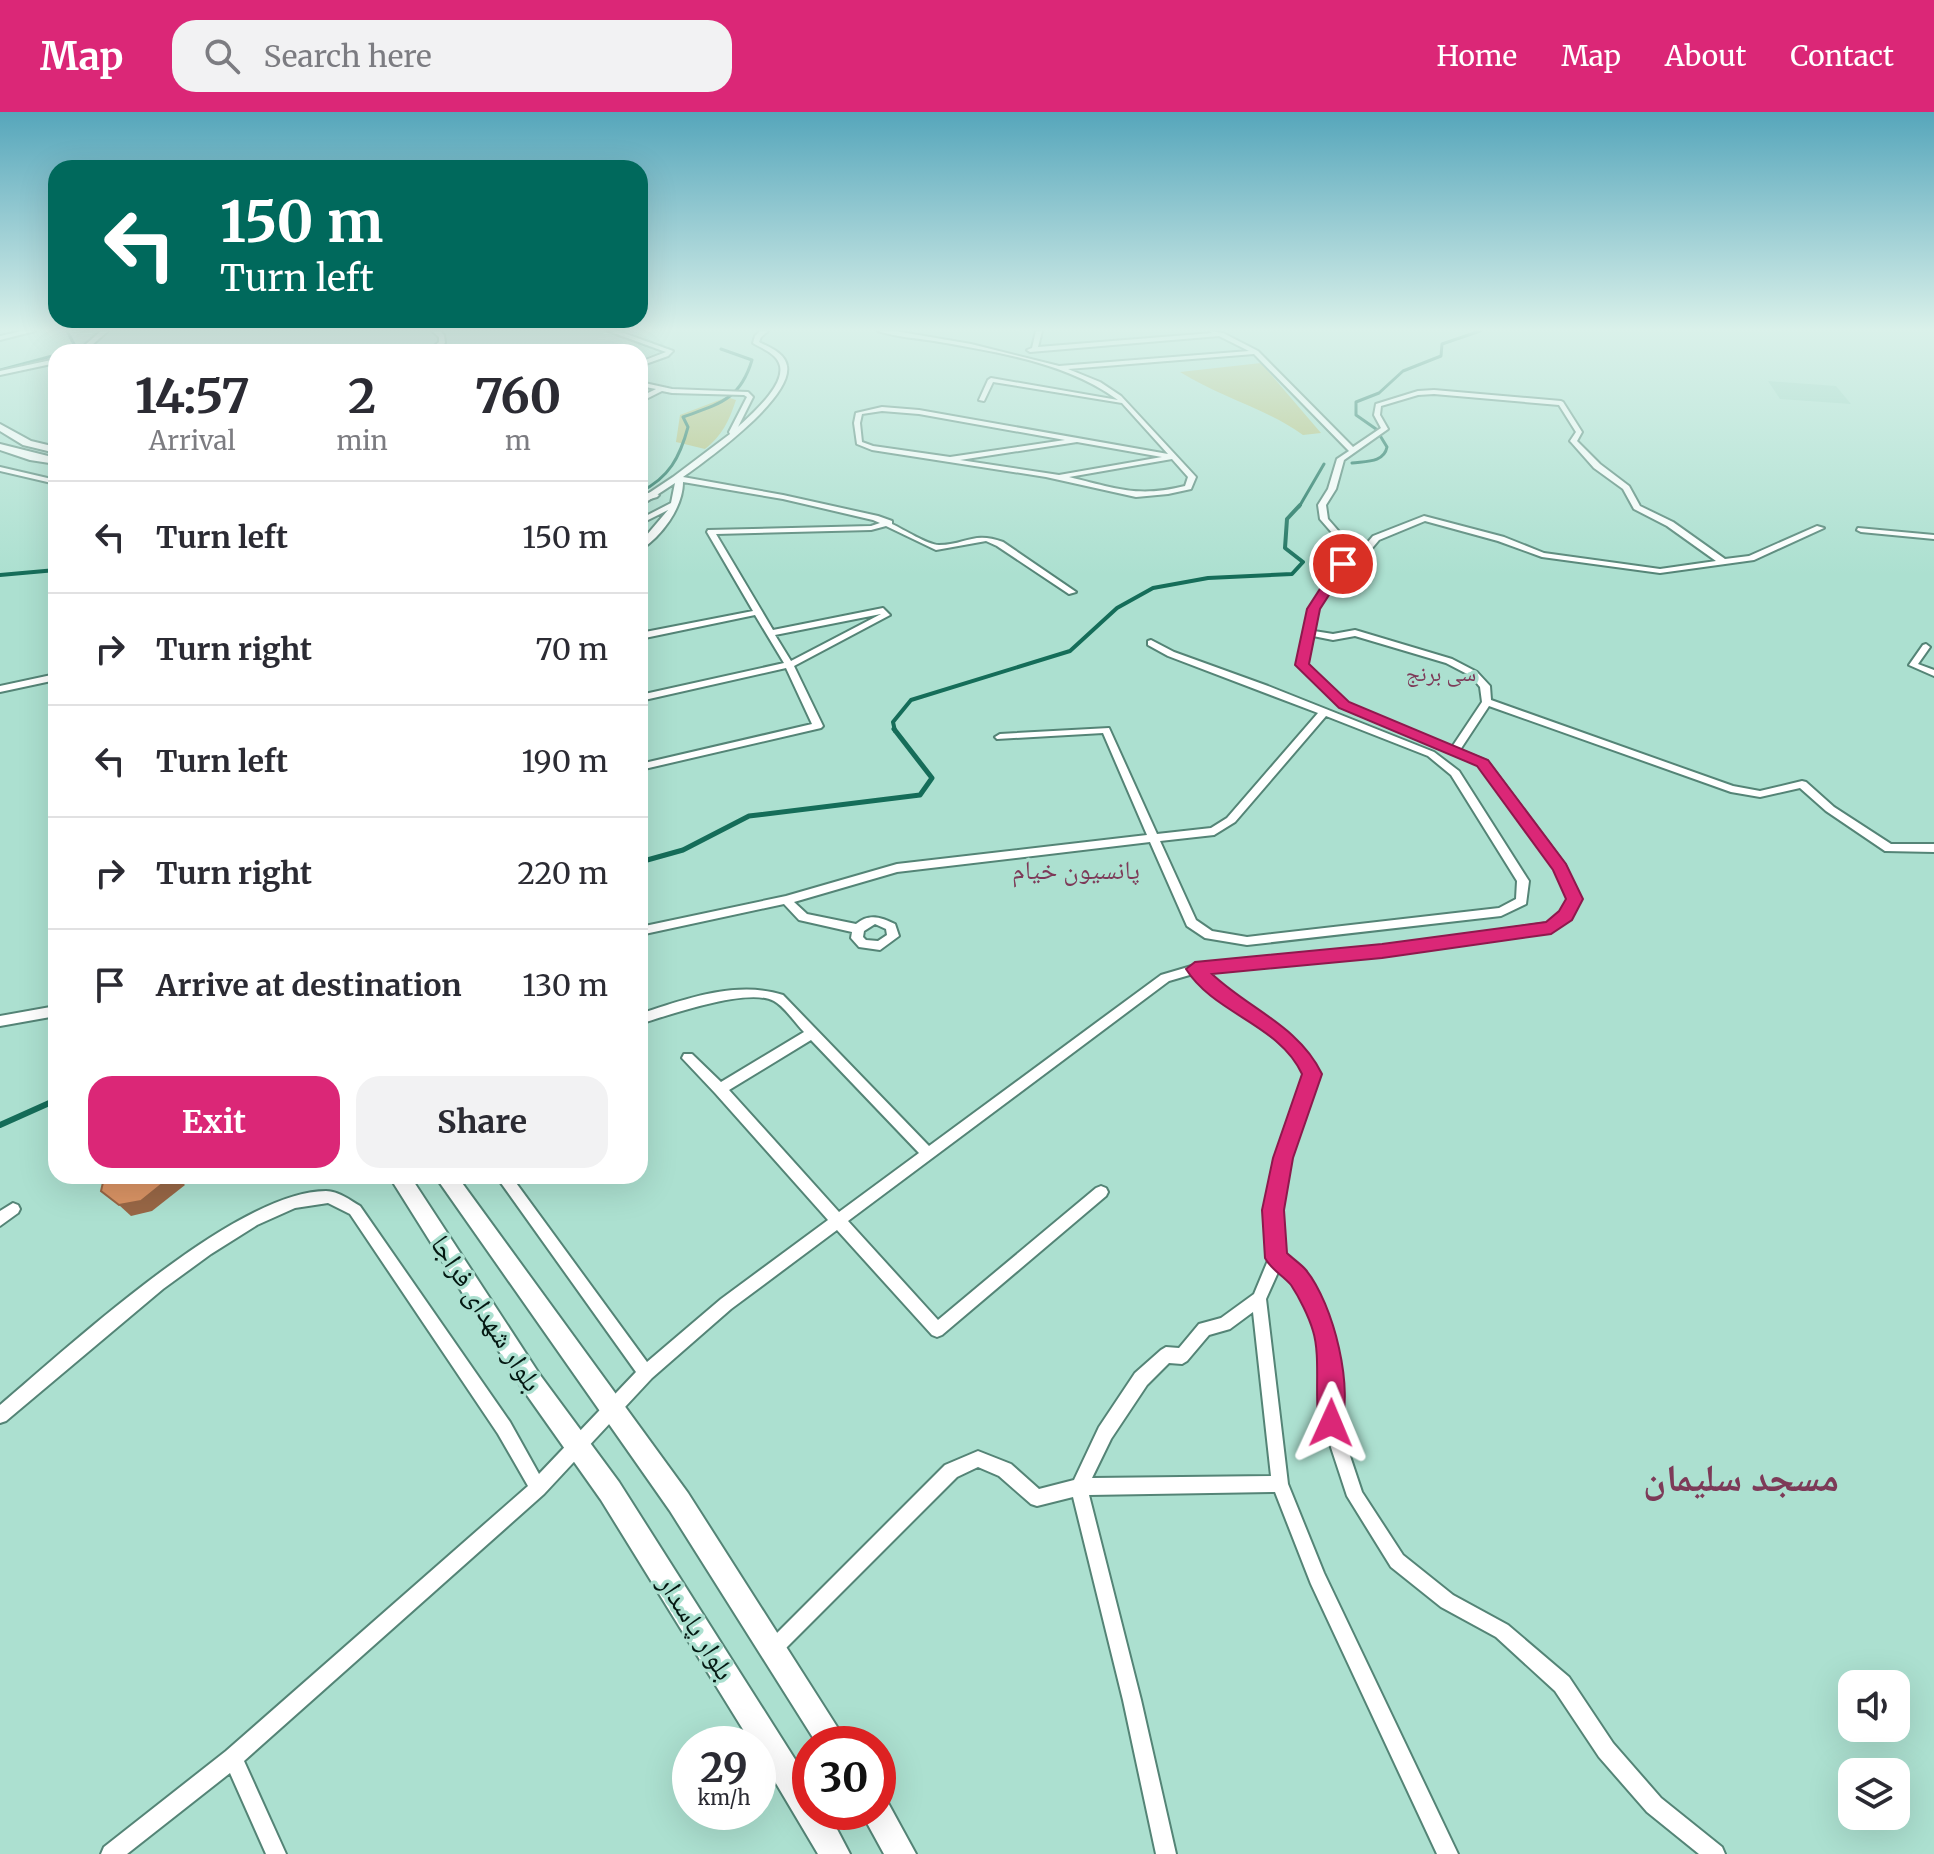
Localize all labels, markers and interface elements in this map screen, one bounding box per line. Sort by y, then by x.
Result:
search box [172,20,732,92]
text: Map [40,33,124,80]
icon: search [200,34,244,78]
text: Search here [264,37,432,75]
text: Home [1436,38,1517,74]
text: Map [1561,38,1621,74]
text: About [1665,38,1746,74]
text: Contact [1790,38,1894,74]
text: 150 m [220,187,383,257]
icon: left [88,192,192,296]
text: Turn left [220,256,374,301]
text: 14:57 [135,366,250,426]
text: 2 [348,366,376,426]
text: 760 [475,366,561,426]
text: Arrival [149,424,236,457]
text: min [336,424,388,457]
text: m [505,424,531,457]
icon: left [88,515,132,559]
text: Turn left [156,518,288,556]
text: 150 m [522,518,608,556]
pin [1309,530,1377,598]
icon: arrive [1321,542,1365,586]
icon: right [88,627,132,671]
text: Turn right [156,630,312,668]
text: 70 m [535,630,608,668]
district label: سی برنج [1406,659,1476,687]
icon: left [88,739,132,783]
text: Turn left [156,742,288,780]
text: 190 m [521,742,608,780]
icon: right [88,851,132,895]
district label: پانسیون خیام [1012,853,1140,888]
text: Turn right [156,854,312,892]
text: 220 m [517,854,608,892]
icon: arrive [88,963,132,1007]
text: Arrive at destination [156,966,462,1004]
text: 130 m [522,966,608,1004]
button: Exit [88,1076,340,1168]
button: Share [356,1076,608,1168]
street label: بلوار شهدای فراجا [423,1228,551,1398]
position arrow [1289,1381,1373,1465]
district label: مسجد سلیمان [1643,1454,1839,1501]
street label: بلوار پاسدار [650,1567,743,1686]
map controls [1838,1670,1910,1830]
button: sound [1838,1670,1910,1742]
speed limit sign: 30 [792,1726,896,1830]
text: 29 [700,1743,748,1793]
button: layers [1838,1758,1910,1830]
text: km/h [698,1785,750,1810]

